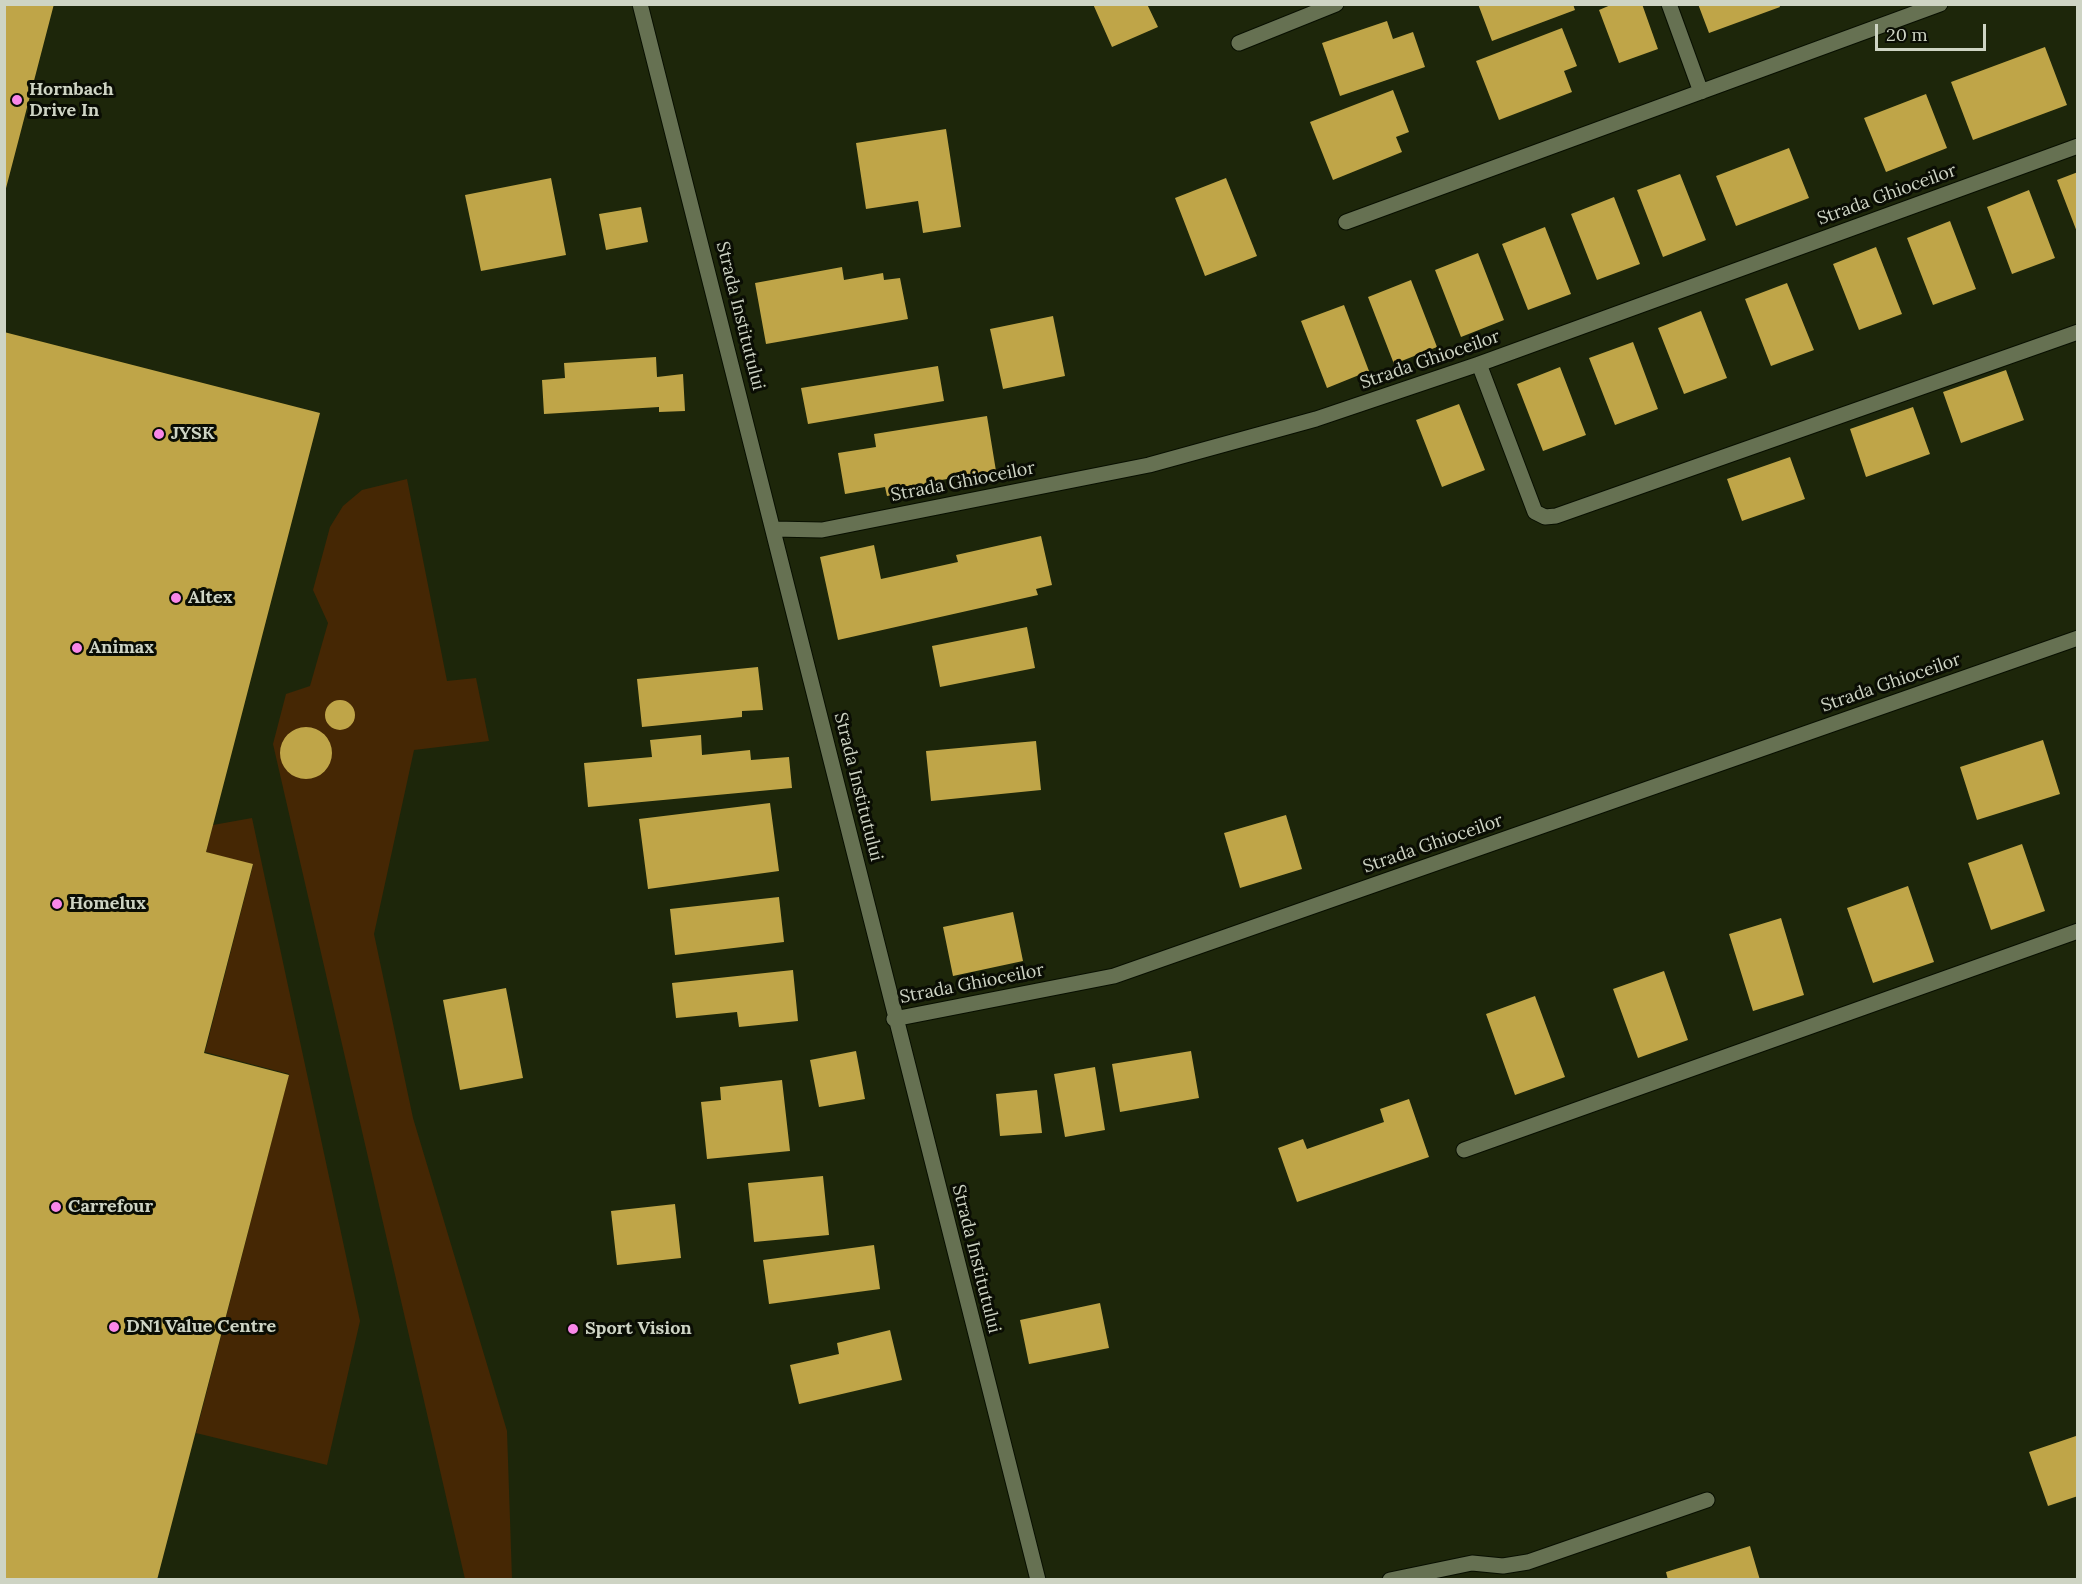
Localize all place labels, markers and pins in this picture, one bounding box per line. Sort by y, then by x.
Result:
place label: Hornbach Drive In [29,79,114,122]
marker: Hornbach Drive In [10,93,24,107]
place label: JYSK [171,423,215,445]
marker: JYSK [152,427,166,441]
place label: Altex [188,587,233,609]
marker: Altex [169,591,183,605]
place label: Animax [89,637,154,659]
marker: Animax [70,641,84,655]
place label: Homelux [69,893,146,915]
marker: Homelux [50,897,64,911]
place label: Carrefour [68,1196,153,1218]
marker: Carrefour [49,1200,63,1214]
place label: DN1 Value Centre [126,1316,276,1338]
place label: Sport Vision [585,1318,692,1340]
marker: DN1 Value Centre [107,1320,121,1334]
marker: Sport Vision [566,1322,580,1336]

